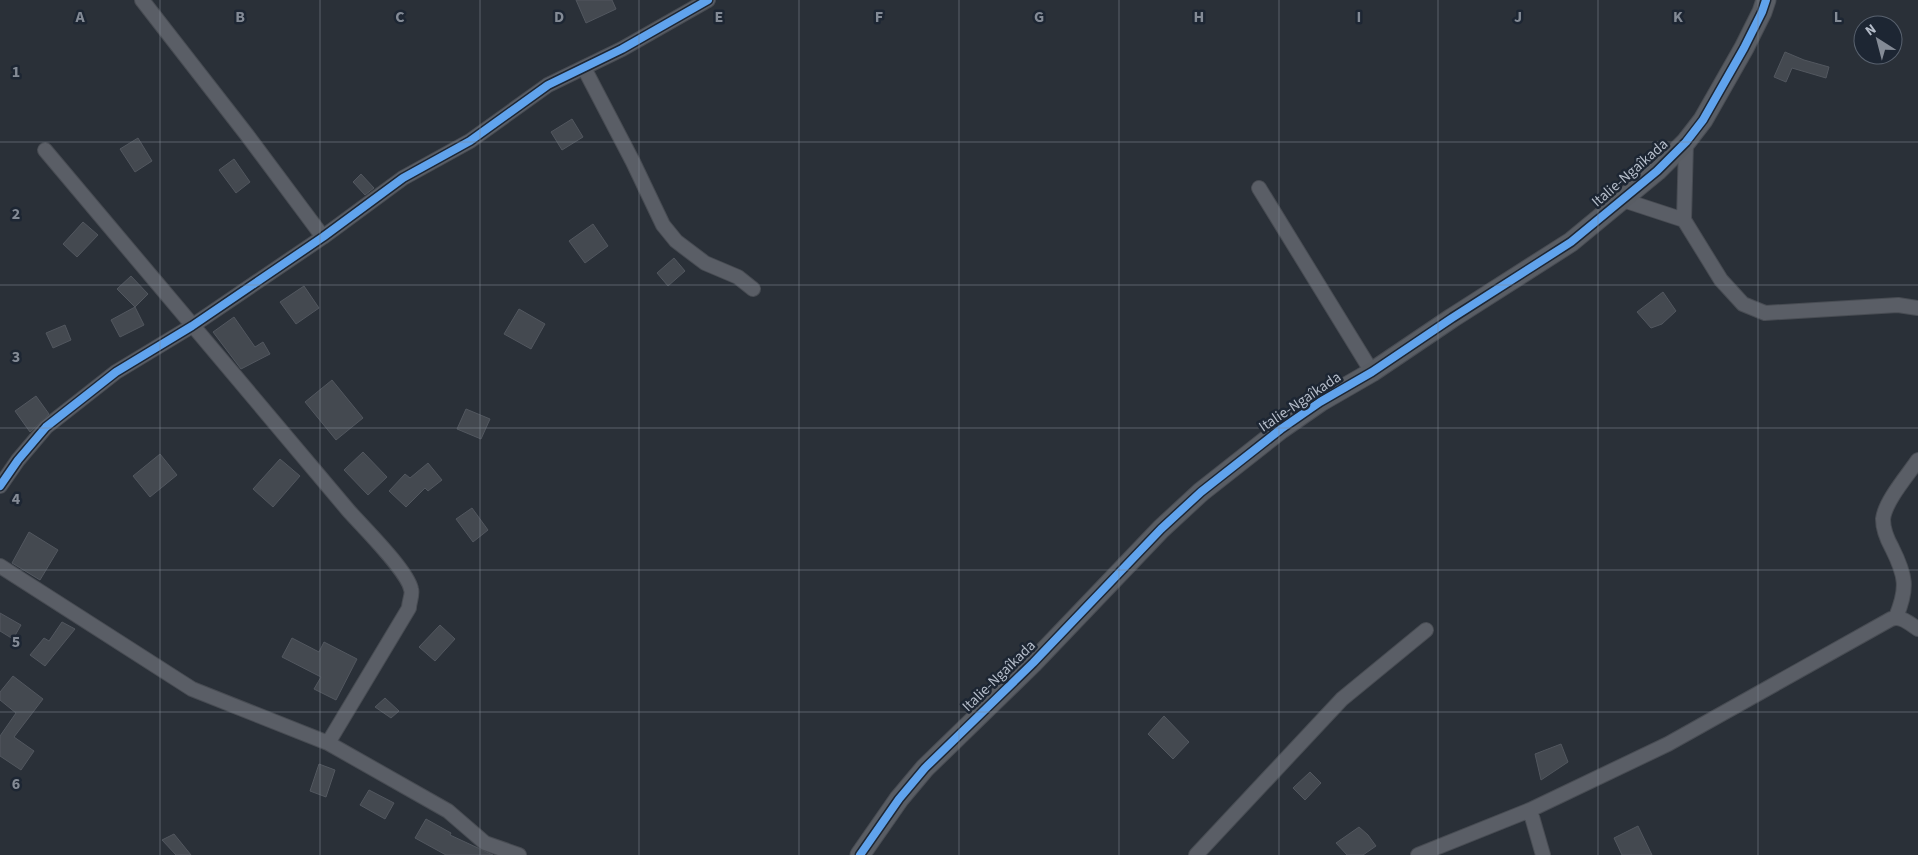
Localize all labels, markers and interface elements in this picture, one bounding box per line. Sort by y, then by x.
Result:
text: A [74,6,85,28]
text: B [235,6,245,28]
text: C [395,6,405,28]
text: D [554,6,564,28]
text: E [715,6,723,28]
text: F [875,6,883,28]
text: G [1034,6,1044,28]
text: H [1194,6,1204,28]
text: I [1357,6,1361,28]
text: J [1514,6,1522,28]
text: K [1673,6,1683,28]
text: L [1834,6,1842,28]
north arrow [1853,15,1903,65]
text: N [1861,19,1881,41]
text: 1 [12,61,20,83]
street label: Italie-Ngaîkada [1587,134,1673,212]
text: 2 [12,203,20,225]
text: 3 [12,346,20,368]
street label: Italie-Ngaîkada [1255,367,1345,437]
text: 4 [12,488,21,510]
text: 5 [12,631,20,653]
street label: Italie-Ngaîkada [958,635,1040,717]
text: 6 [12,773,20,795]

